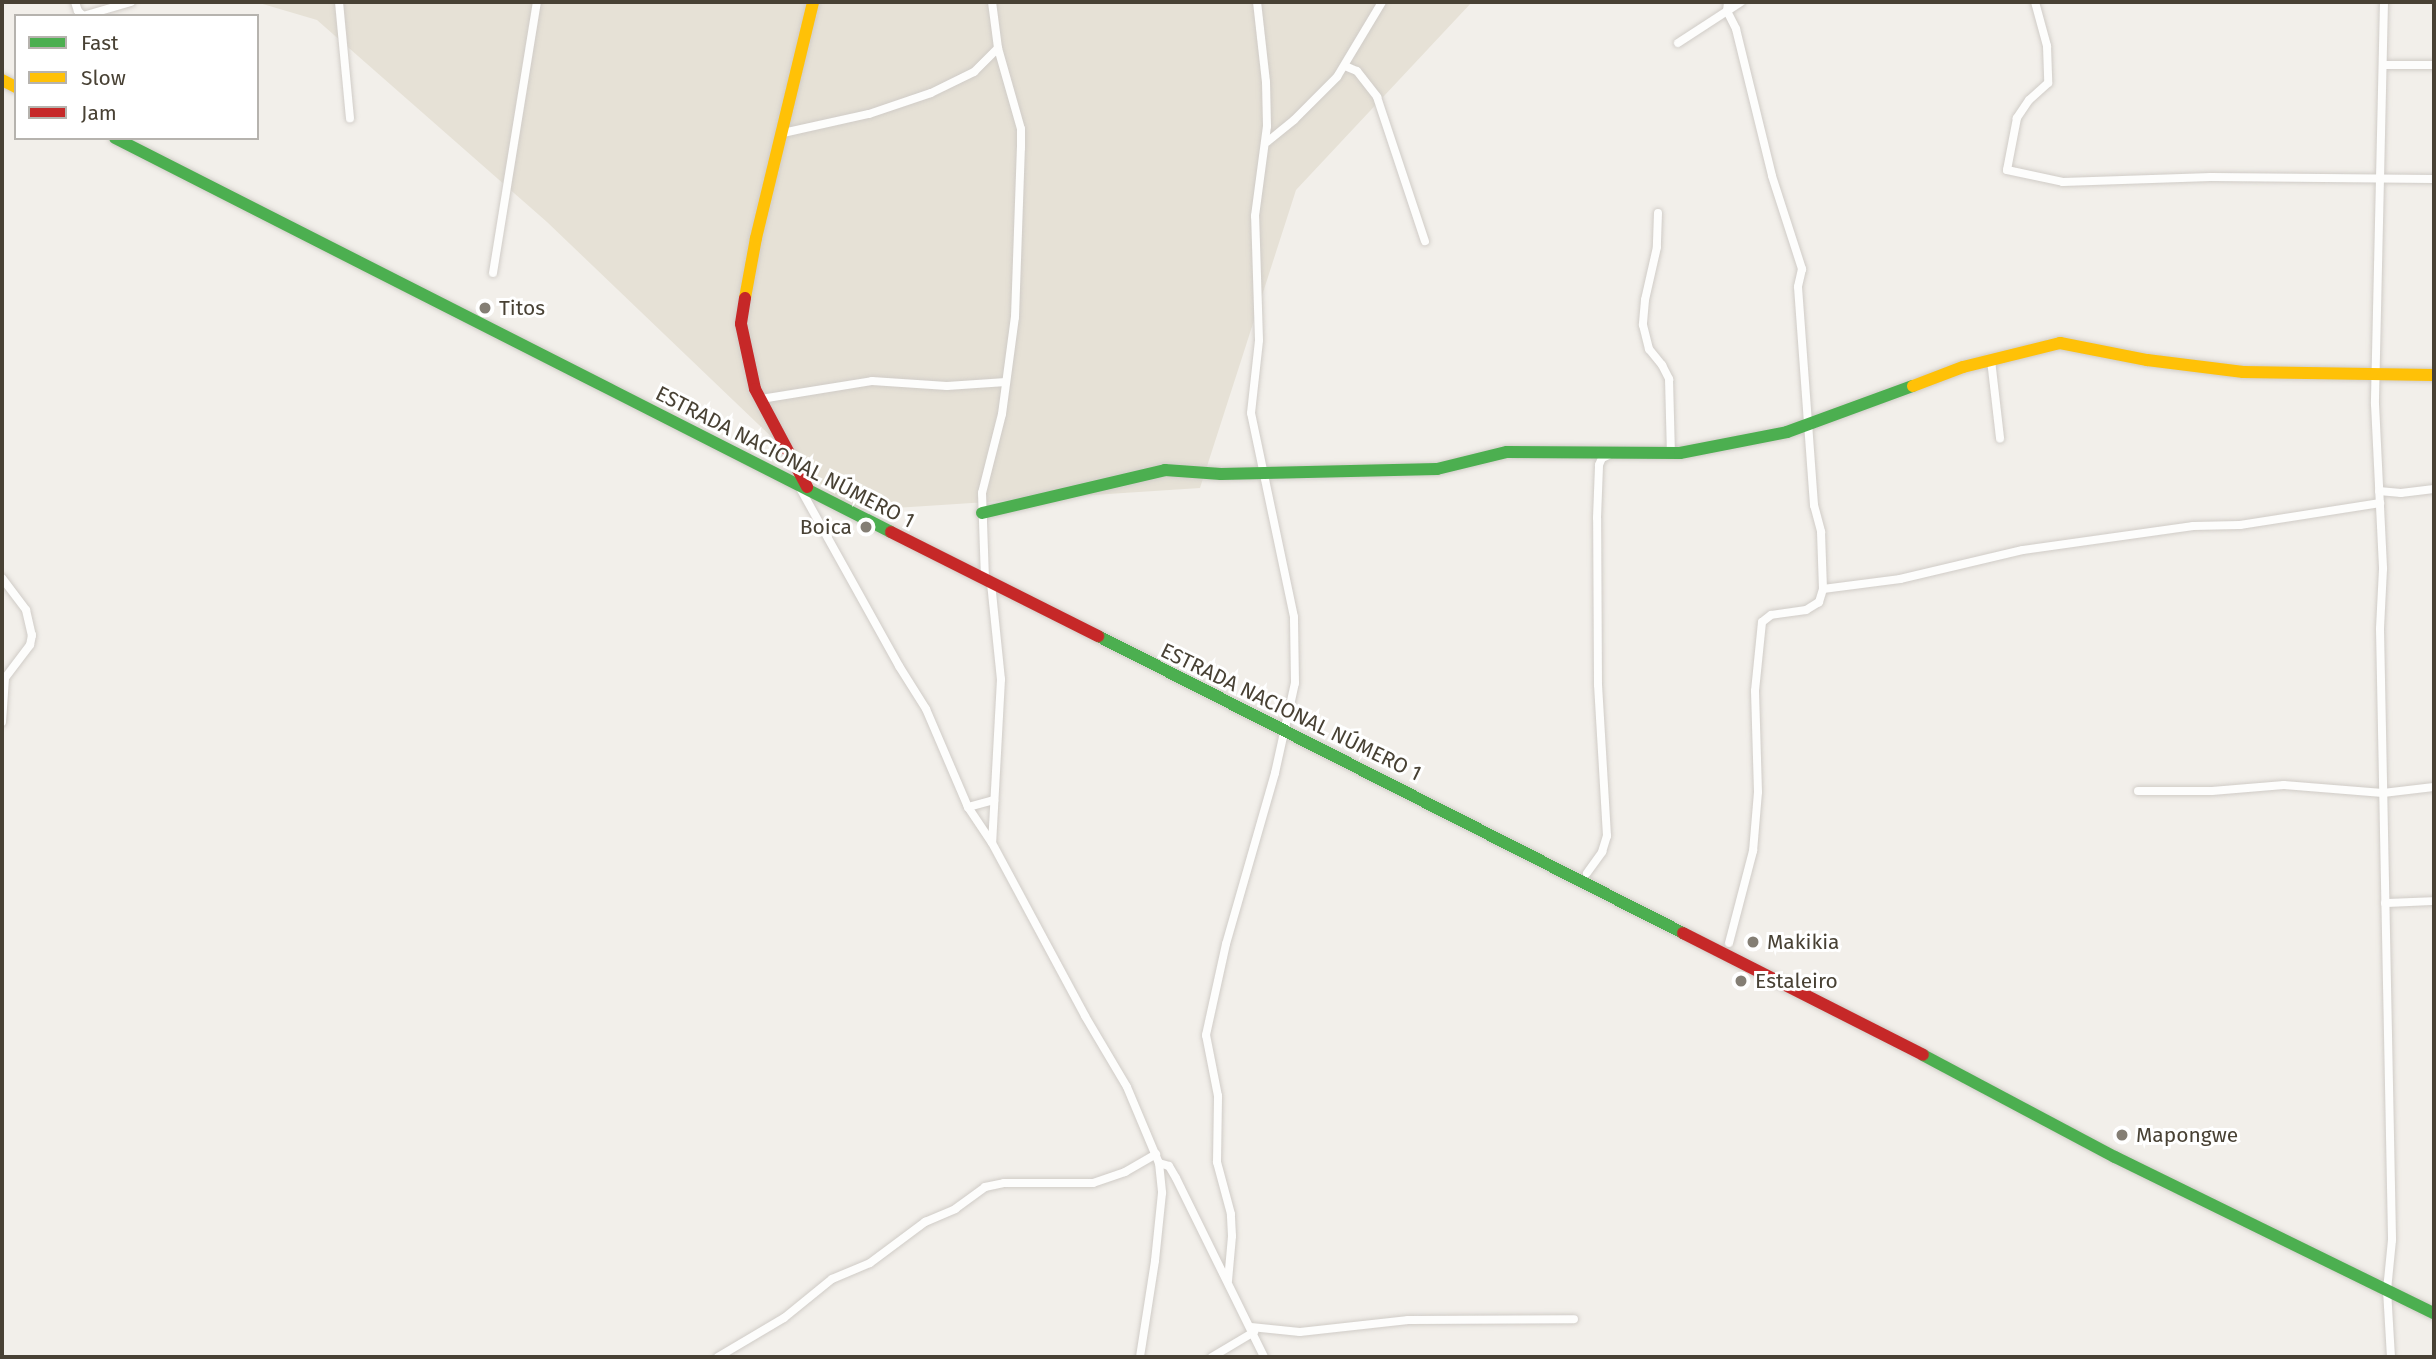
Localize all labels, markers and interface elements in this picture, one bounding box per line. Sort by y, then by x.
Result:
legend [14,14,259,140]
text: Fast [81,30,119,56]
text: Slow [81,65,126,91]
text: Jam [81,100,117,126]
place label: Titos [499,295,545,321]
marker: Titos [477,300,493,316]
street label: ESTRADA NACIONAL NÚMERO 1 [651,381,919,533]
place label: Boica [800,514,852,540]
marker: Boica [858,519,874,535]
street label: ESTRADA NACIONAL NÚMERO 1 [1156,638,1426,786]
place label: Makikia [1767,929,1840,955]
marker: Makikia [1745,934,1761,950]
place label: Estaleiro [1755,968,1838,994]
marker: Estaleiro [1733,973,1749,989]
place label: Mapongwe [2136,1122,2238,1148]
marker: Mapongwe [2114,1127,2130,1143]

